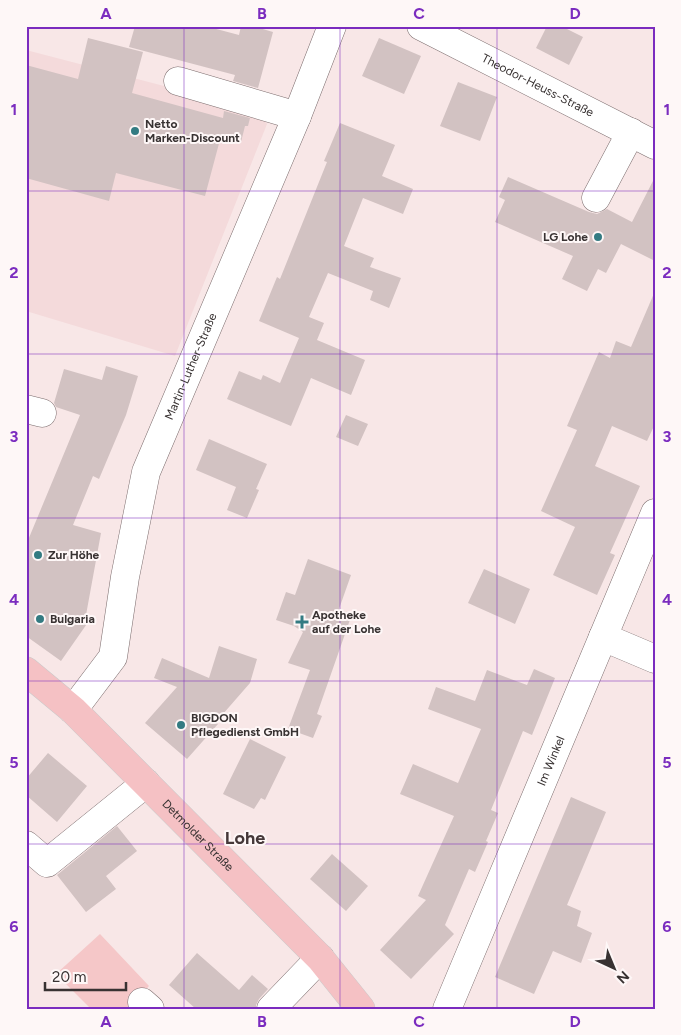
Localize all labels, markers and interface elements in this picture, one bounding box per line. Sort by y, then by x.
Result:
text: A [100,4,112,23]
text: B [257,4,267,23]
text: C [413,4,425,23]
text: D [569,4,581,23]
street label: Theodor-Heuss-Straße [479,51,597,120]
text: 1 [11,100,17,119]
text: 1 [664,100,670,119]
place label: Netto Marken-Discount [145,117,240,145]
marker: Netto Marken-Discount [129,125,141,137]
place label: LG Lohe [543,230,588,244]
marker: LG Lohe [592,231,604,243]
text: 2 [9,263,19,282]
text: 2 [662,263,672,282]
street label: Martin-Luther-Straße [162,311,220,422]
text: 3 [10,427,19,446]
text: 3 [663,427,672,446]
place label: Zur Höhe [48,548,100,562]
marker: Zur Höhe [32,549,44,561]
text: 4 [9,590,19,609]
text: 4 [662,590,672,609]
place label: Apotheke auf der Lohe [312,608,381,636]
place label: Bulgaria [50,612,95,626]
marker: Bulgaria [34,613,46,625]
marker: Apotheke auf der Lohe [296,616,308,628]
place label: BIGDON Pflegedienst GmbH [191,711,299,739]
marker: BIGDON Pflegedienst GmbH [175,719,187,731]
street label: Im Winkel [534,734,568,788]
text: 5 [9,753,19,772]
text: 5 [662,753,672,772]
street label: Detmolder Straße [159,797,237,874]
district label: Lohe [225,827,265,849]
text: 6 [9,917,19,936]
text: 6 [662,917,672,936]
north arrow [588,942,638,992]
scale bar [45,960,126,992]
text: N [613,967,632,987]
text: 20 m [52,968,86,986]
text: A [100,1012,112,1031]
text: B [257,1012,267,1031]
text: C [413,1012,425,1031]
text: D [569,1012,581,1031]

